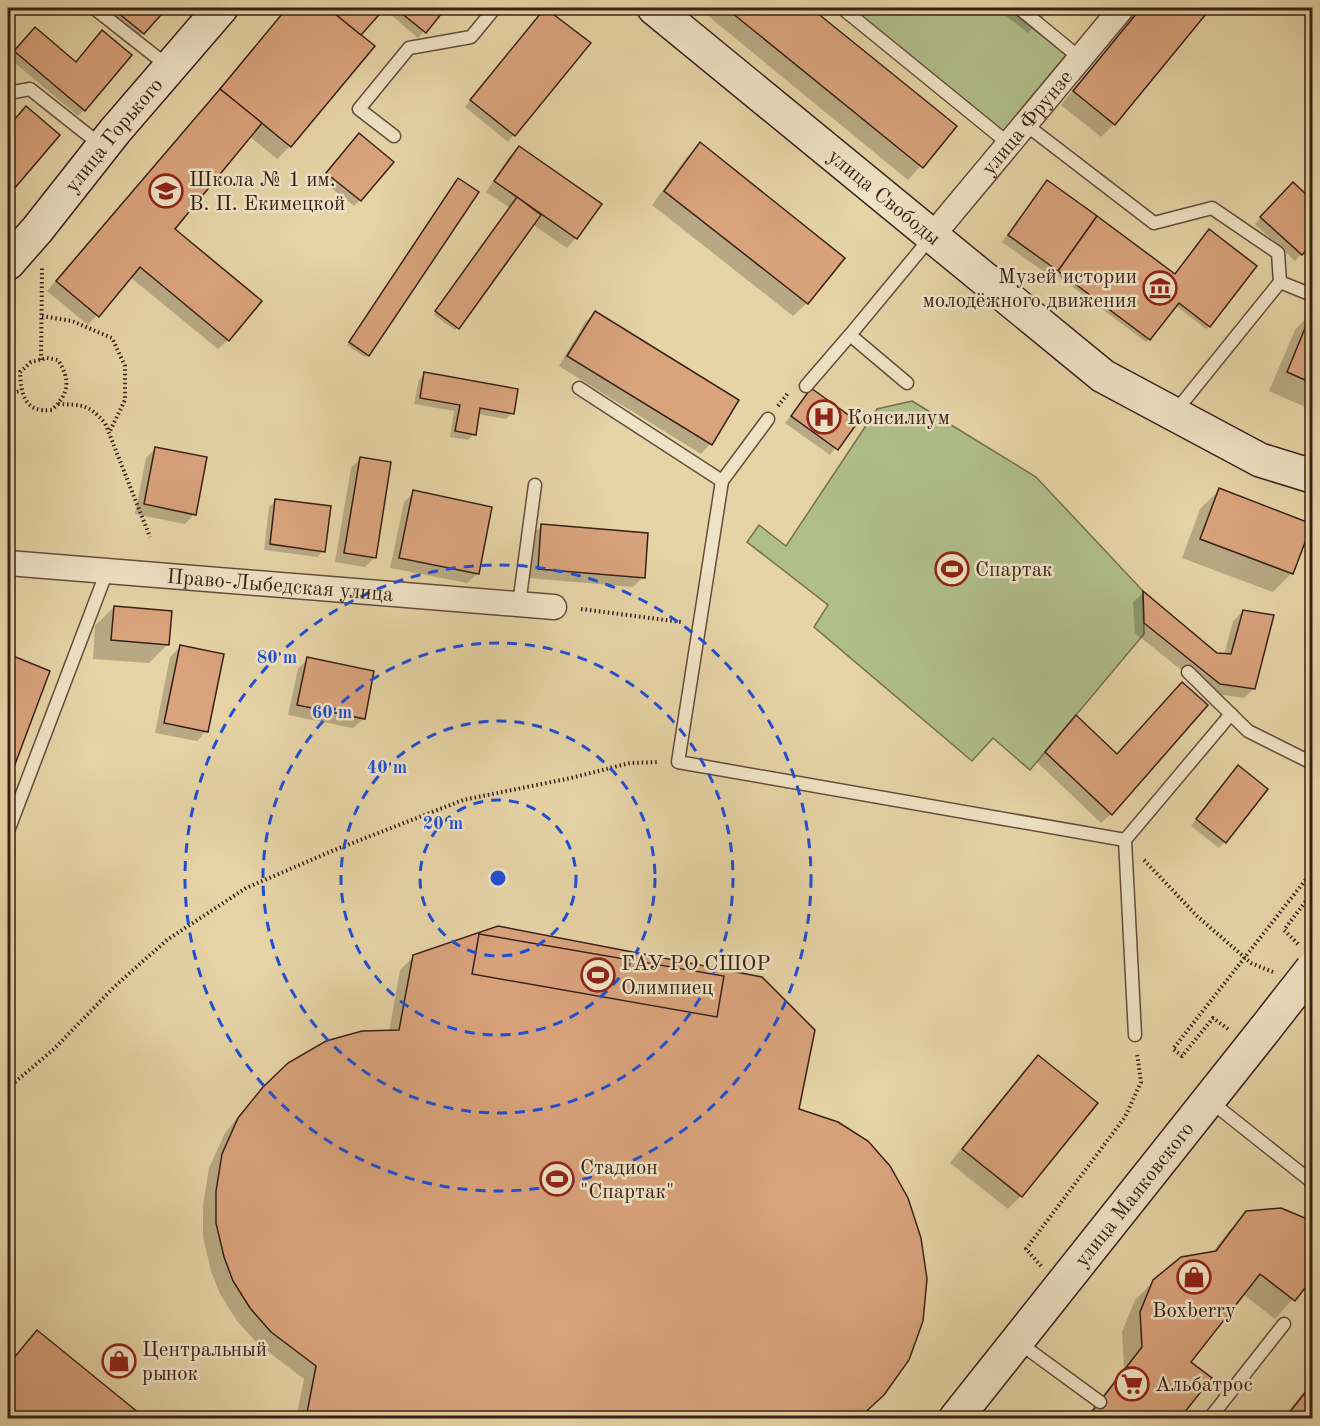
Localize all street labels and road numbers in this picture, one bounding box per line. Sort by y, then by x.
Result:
street label: улица Фрунзе [979,67,1077,180]
street label: улица Горького [62,75,168,197]
street label: улица Свободы [823,146,944,250]
street label: Право-Лыбедская улица [166,567,394,606]
street label: улица Маяковского [1071,1119,1199,1271]

